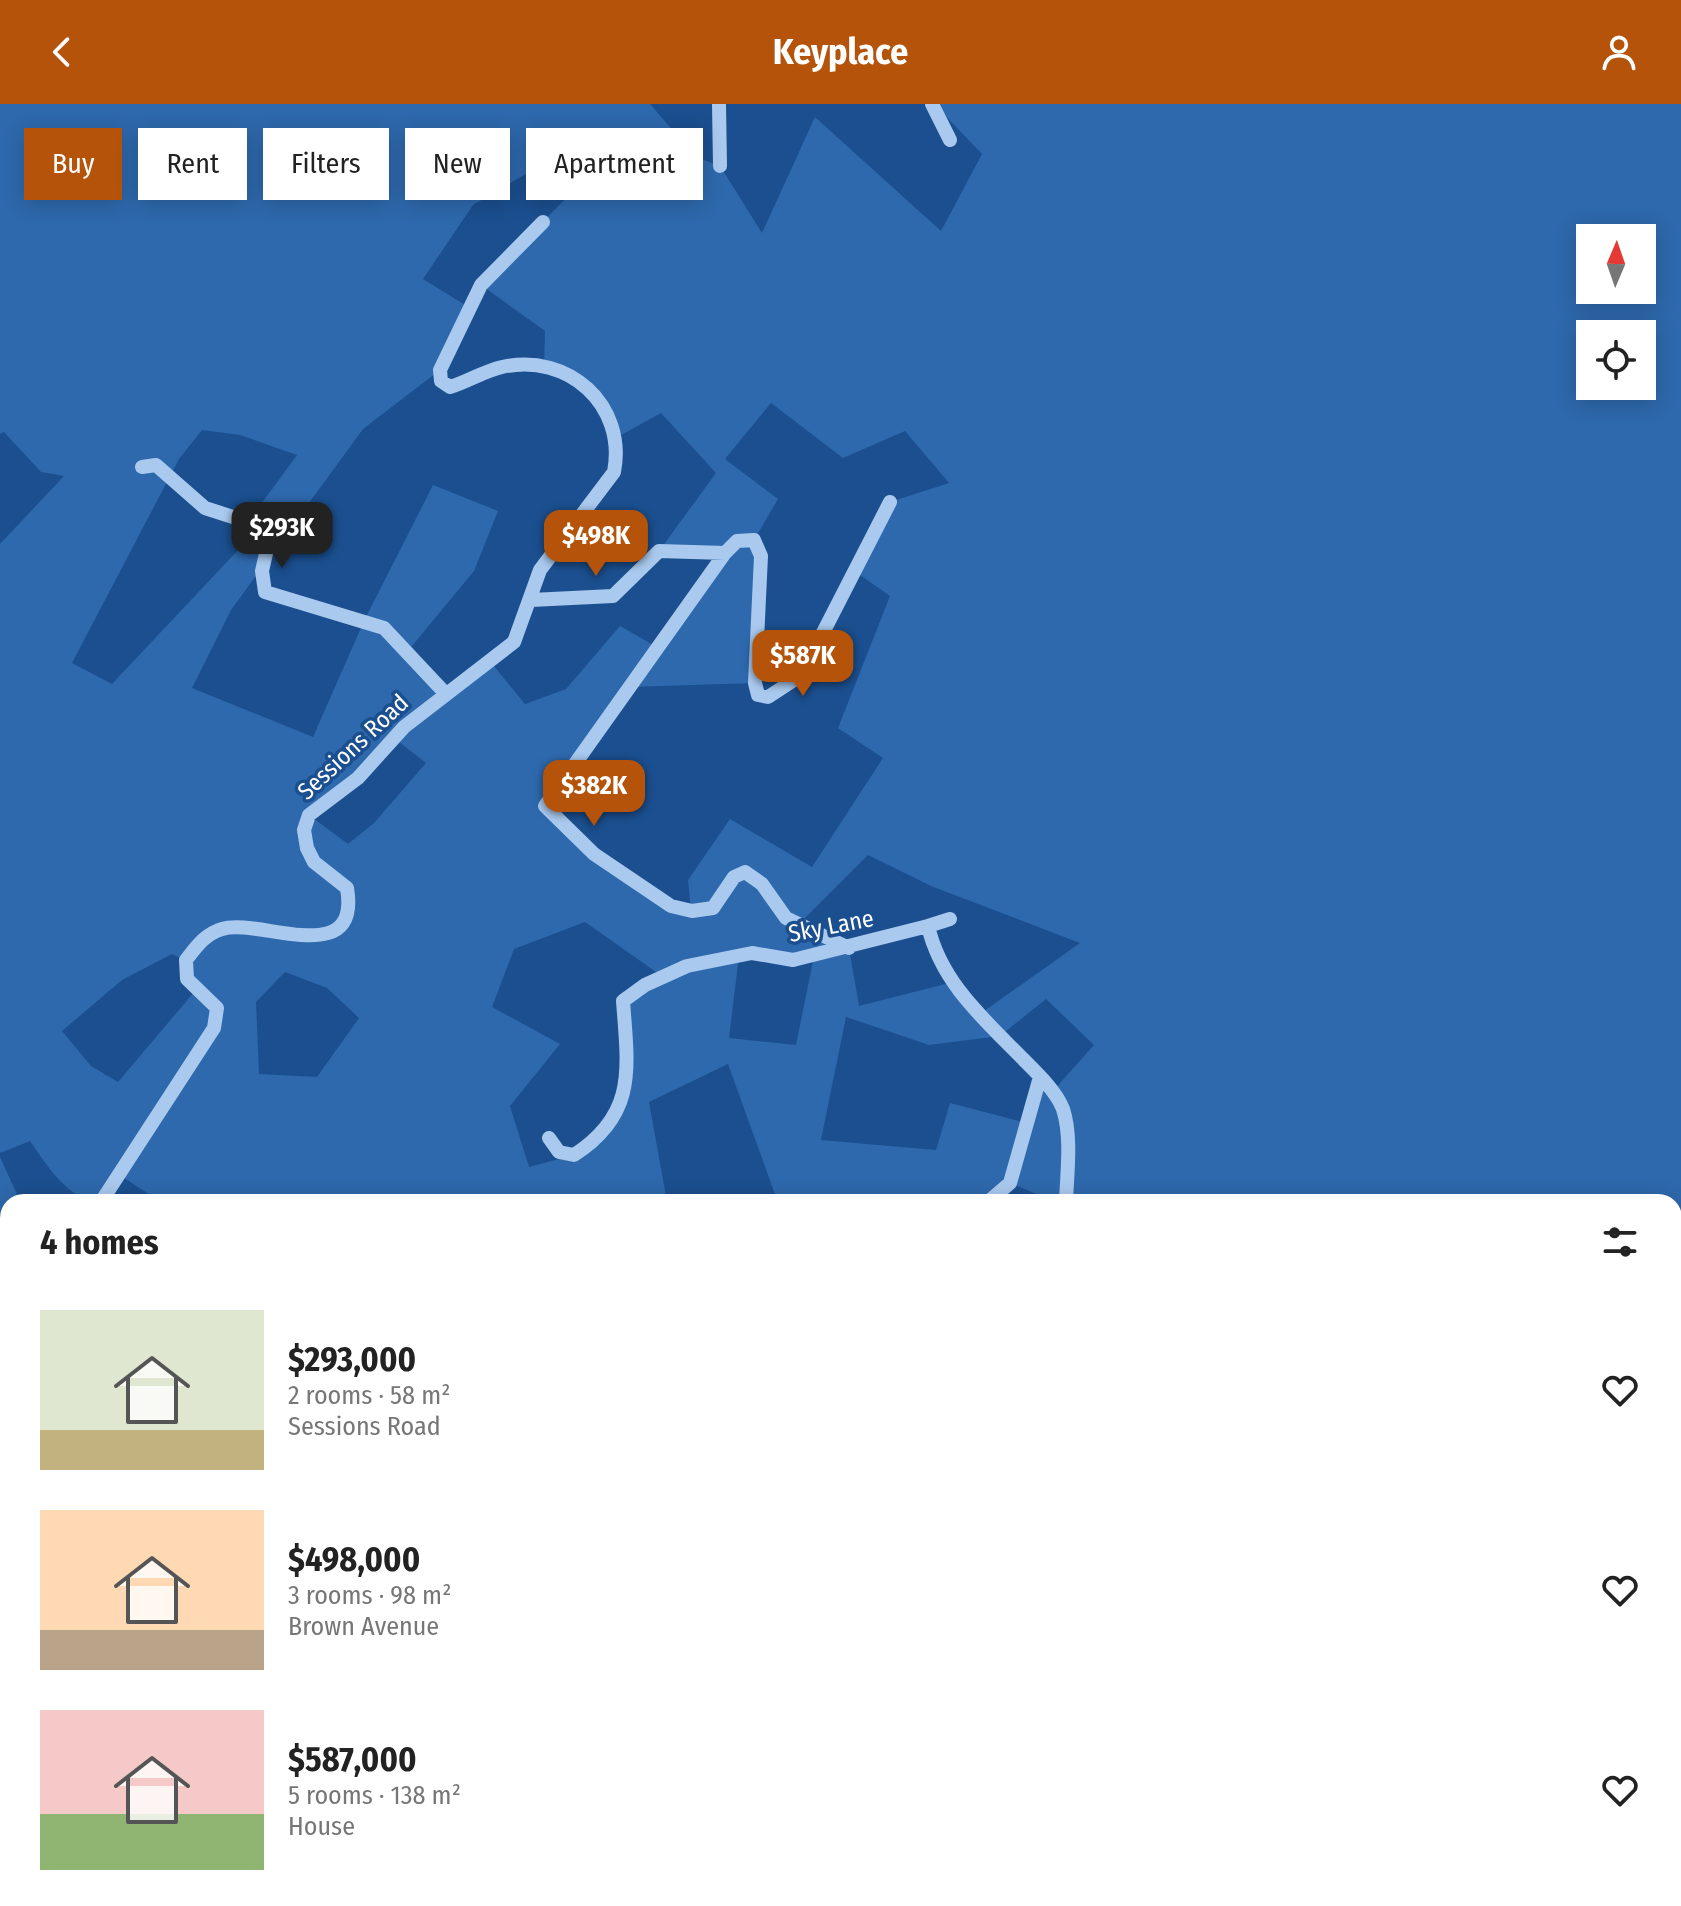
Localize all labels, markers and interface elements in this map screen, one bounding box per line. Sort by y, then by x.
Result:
icon: back [40,30,84,74]
text: Keyplace [773,30,908,74]
icon: person [1597,30,1641,74]
chip: Buy [24,128,122,200]
chip: Rent [138,128,247,200]
chip: Filters [263,128,389,200]
chip: New [405,128,510,200]
chip: Apartment [526,128,703,200]
north arrow [1576,224,1656,304]
map controls [1576,224,1656,400]
button: locate [1576,320,1656,400]
pin: $293K [226,502,338,570]
pin: $498K [540,510,652,578]
text: $293K [250,512,314,543]
text: $498K [562,520,630,551]
pin: $587K [747,630,859,698]
text: $587K [770,640,836,671]
street label: Sessions Road [292,689,414,805]
pin: $382K [538,760,650,828]
text: $382K [561,770,627,801]
street label: Sky Lane [786,904,876,948]
icon: filters [1598,1220,1642,1264]
text: 4 homes [40,1222,159,1263]
text: $293,000 [288,1339,416,1380]
icon: home [104,1342,200,1438]
icon: heart [1598,1368,1642,1412]
text: 2 rooms · 58 m² [288,1380,450,1411]
text: Sessions Road [288,1411,441,1442]
text: $498,000 [288,1539,420,1580]
icon: home [104,1542,200,1638]
icon: heart [1598,1568,1642,1612]
text: 3 rooms · 98 m² [288,1580,451,1611]
text: Brown Avenue [288,1611,439,1642]
text: $587,000 [288,1739,417,1780]
icon: home [104,1742,200,1838]
icon: heart [1598,1768,1642,1812]
text: 5 rooms · 138 m² [288,1780,461,1811]
text: House [288,1811,355,1842]

